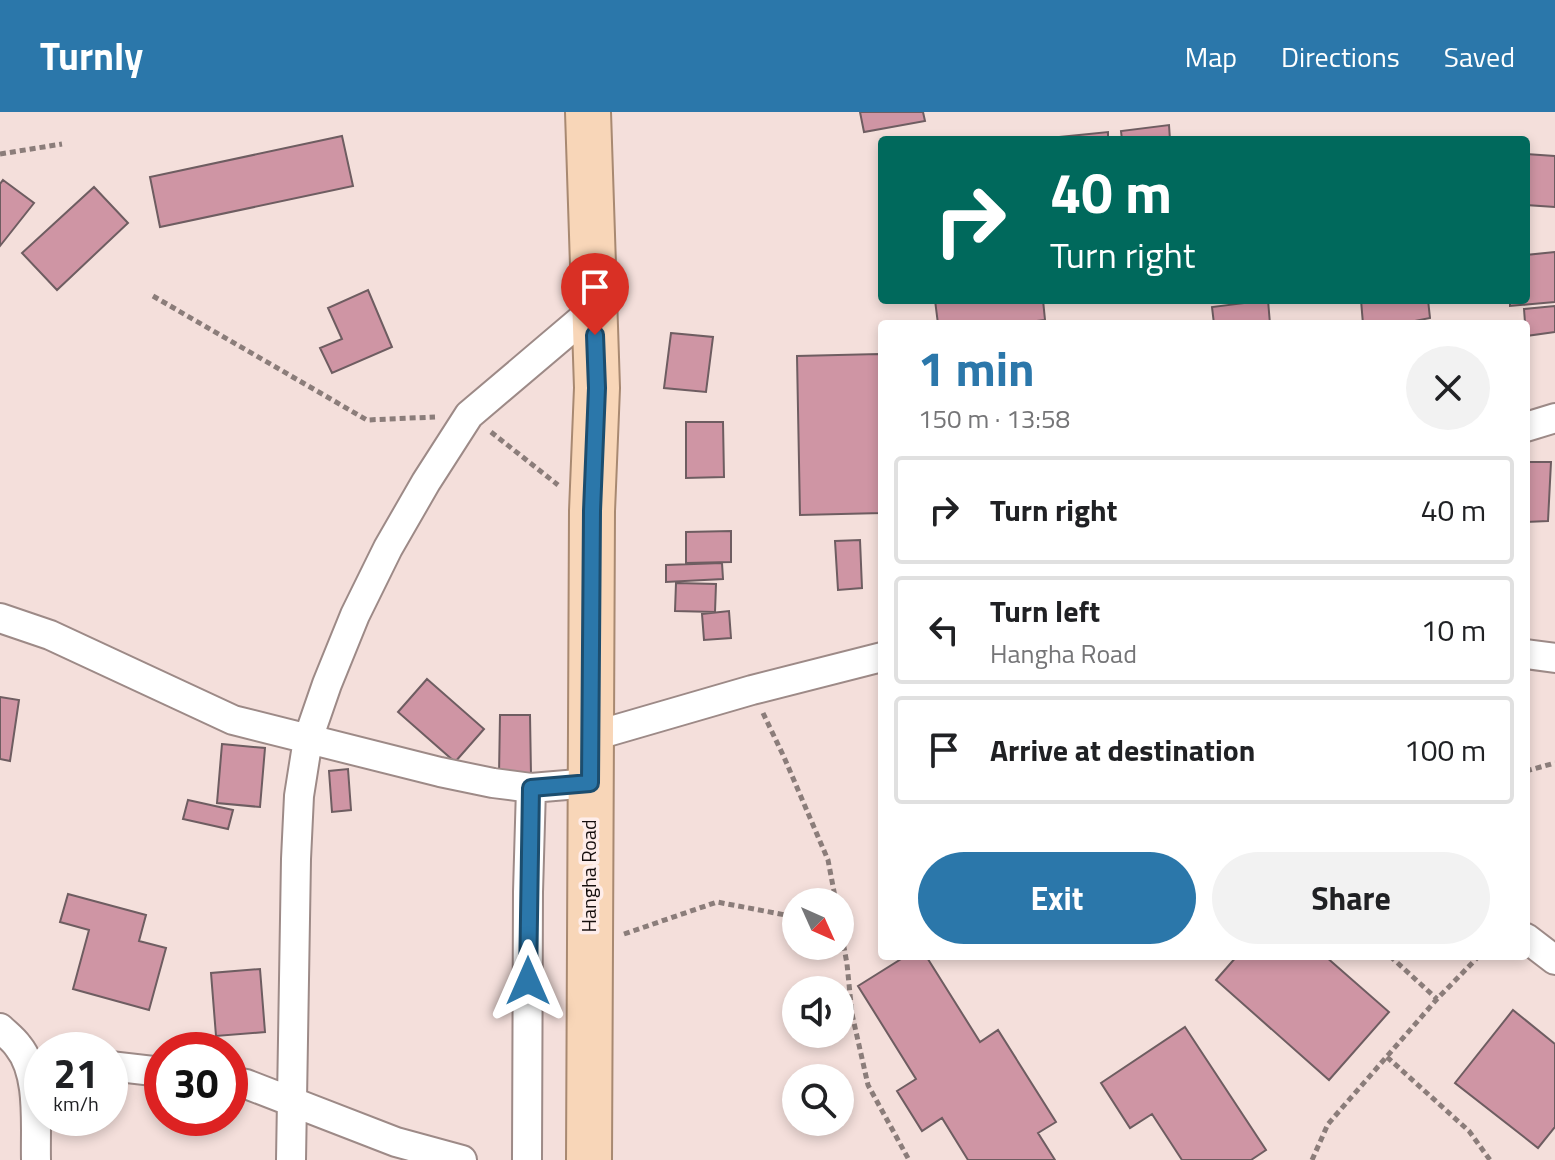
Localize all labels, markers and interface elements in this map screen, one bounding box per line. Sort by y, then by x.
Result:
text: Turnly [40,27,143,85]
text: Map [1185,35,1237,78]
text: Directions [1281,35,1400,78]
text: Saved [1444,35,1515,78]
text: 40 m [1050,150,1172,235]
icon: right [918,168,1022,272]
text: Turn right [1050,227,1195,282]
pin [561,253,629,335]
icon: arrive [573,265,617,309]
text: 1 min [918,332,1035,405]
button: close [1406,346,1490,430]
text: 150 m · 13:58 [918,399,1070,438]
text: Turn right [990,487,1118,533]
text: 40 m [1421,487,1486,533]
icon: right [922,488,966,532]
text: Turn left [990,588,1100,634]
text: 10 m [1421,607,1486,653]
icon: left [922,608,966,652]
text: Hangha Road [990,634,1137,673]
text: Arrive at destination [990,727,1255,773]
text: 100 m [1404,727,1486,773]
icon: arrive [922,728,966,772]
street label: Hangha Road [573,820,604,933]
button: Exit [918,852,1196,944]
button: Share [1212,852,1490,944]
north arrow [782,888,854,960]
map controls [782,888,854,1136]
position arrow [486,939,570,1023]
button: sound [782,976,854,1048]
speed limit sign: 30 [144,1032,248,1136]
text: 21 [54,1043,98,1104]
button: search [782,1064,854,1136]
text: km/h [53,1088,99,1119]

